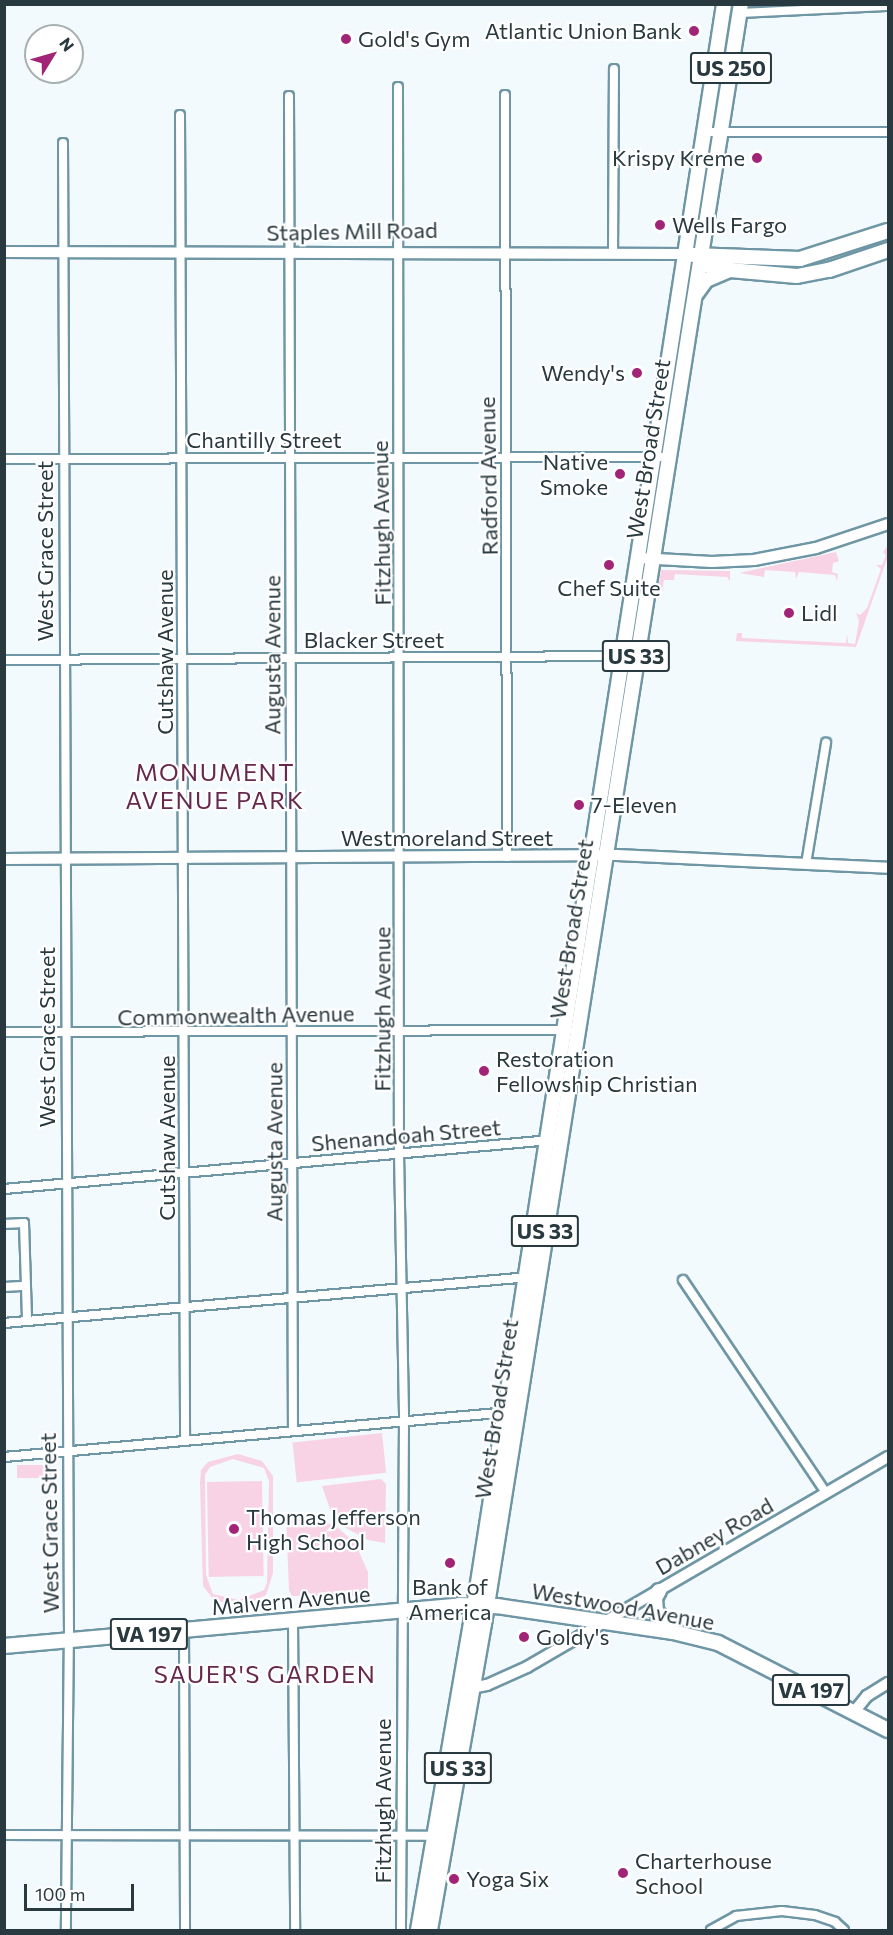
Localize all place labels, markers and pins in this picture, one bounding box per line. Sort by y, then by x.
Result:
place label: Atlantic Union Bank [485,18,682,44]
marker: Atlantic Union Bank [687,24,701,38]
place label: Gold's Gym [358,26,470,52]
marker: Gold's Gym [339,32,353,46]
place label: Krispy Kreme [612,145,745,171]
marker: Krispy Kreme [750,151,764,165]
place label: Wells Fargo [672,212,787,238]
marker: Wells Fargo [653,218,667,232]
place label: Wendy's [541,360,625,386]
marker: Wendy's [630,366,644,380]
place label: Native Smoke [540,448,608,500]
marker: Native Smoke [613,467,627,481]
marker: Chef Suite [602,558,616,572]
place label: Chef Suite [557,575,661,601]
place label: Lidl [801,600,838,626]
marker: Lidl [782,606,796,620]
place label: 7-Eleven [591,792,677,818]
marker: 7-Eleven [572,798,586,812]
place label: Restoration Fellowship Christian [496,1045,698,1096]
marker: Restoration Fellowship Christian [477,1064,491,1078]
place label: Thomas Jefferson High School [246,1503,421,1554]
marker: Thomas Jefferson High School [227,1522,241,1536]
marker: Bank of America [443,1556,457,1570]
place label: Bank of America [409,1573,491,1624]
place label: Goldy's [536,1624,609,1650]
marker: Goldy's [517,1630,531,1644]
place label: Charterhouse School [635,1847,772,1898]
place label: Yoga Six [466,1866,549,1892]
marker: Charterhouse School [616,1866,630,1880]
marker: Yoga Six [447,1872,461,1886]

